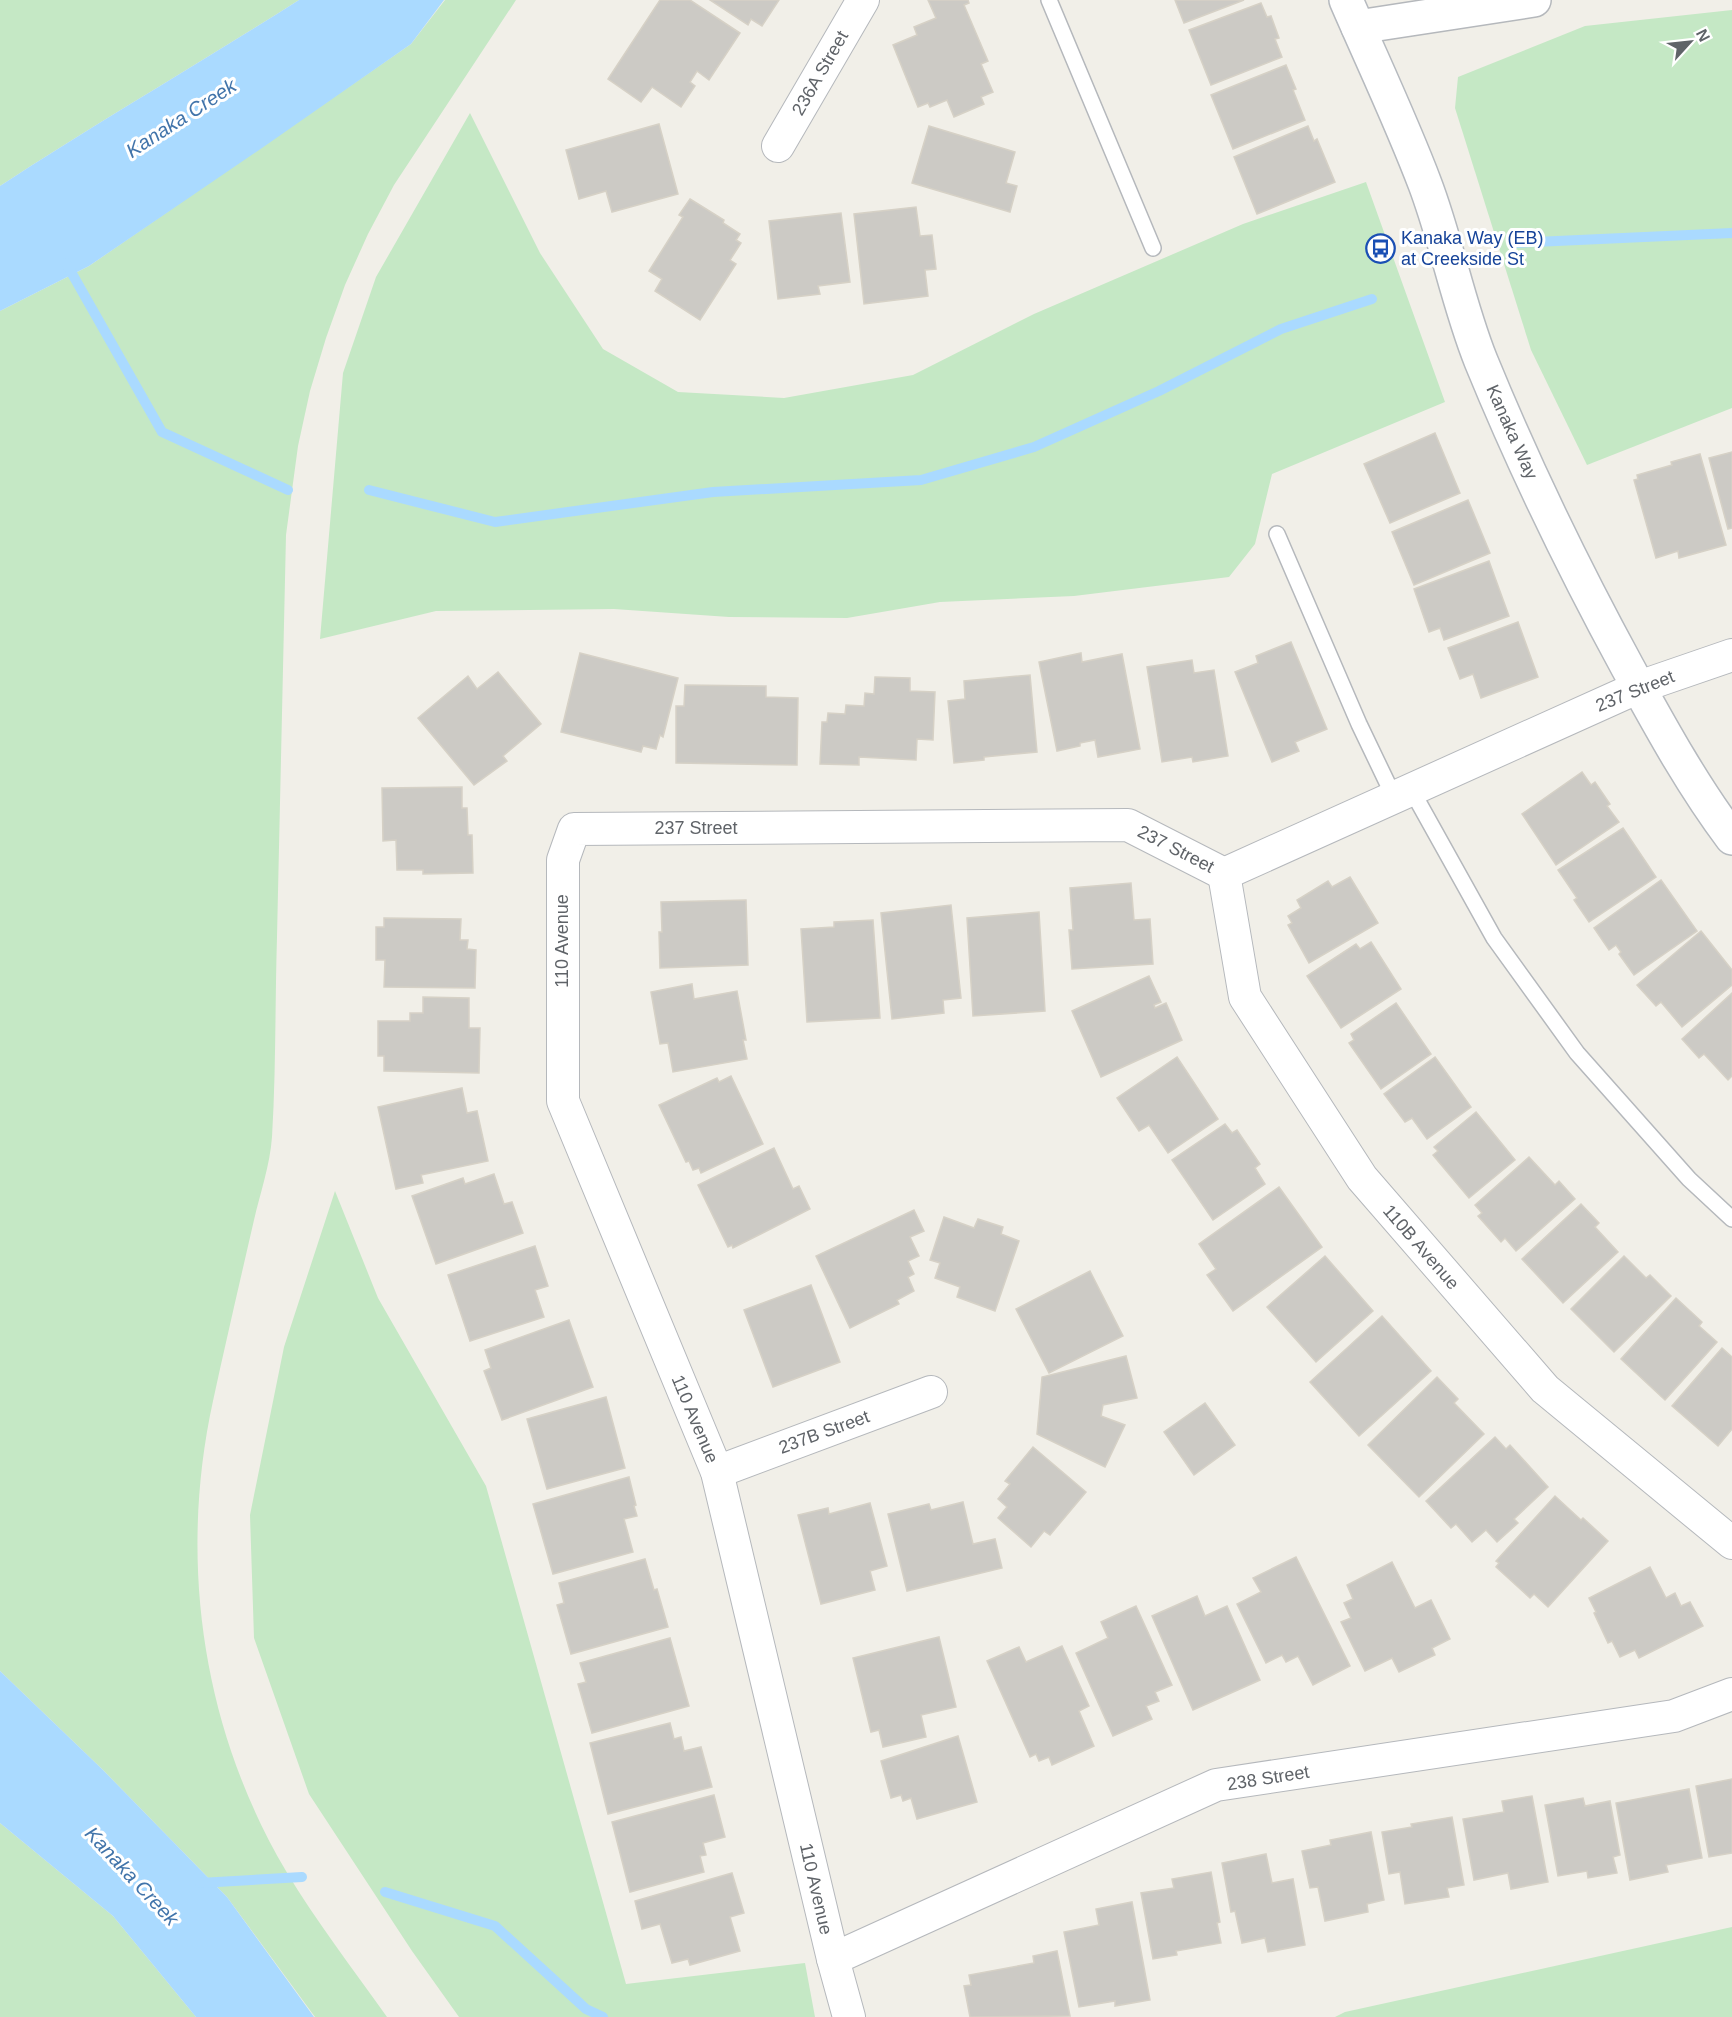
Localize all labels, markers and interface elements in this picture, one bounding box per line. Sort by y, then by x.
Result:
north arrow [1660,12,1720,72]
text: N [1693,26,1713,44]
street label: 236A Street [788,27,852,119]
water label: Kanaka Creek [122,74,241,162]
place label: Kanaka Way (EB) at Creekside St [1401,228,1543,269]
bus stop icon: Kanaka Way (EB) at Creekside St [1364,232,1396,264]
street label: Kanaka Way [1482,382,1542,482]
street label: 237 Street [1593,666,1677,716]
street label: 237 Street [654,818,738,838]
street label: 237 Street [1134,821,1218,877]
street label: 110 Avenue [552,894,572,988]
street label: 110B Avenue [1379,1201,1463,1293]
street label: 110 Avenue [668,1372,722,1466]
street label: 237B Street [776,1406,872,1458]
street label: 238 Street [1225,1762,1311,1794]
water label: Kanaka Creek [81,1822,184,1931]
street label: 110 Avenue [796,1841,836,1937]

